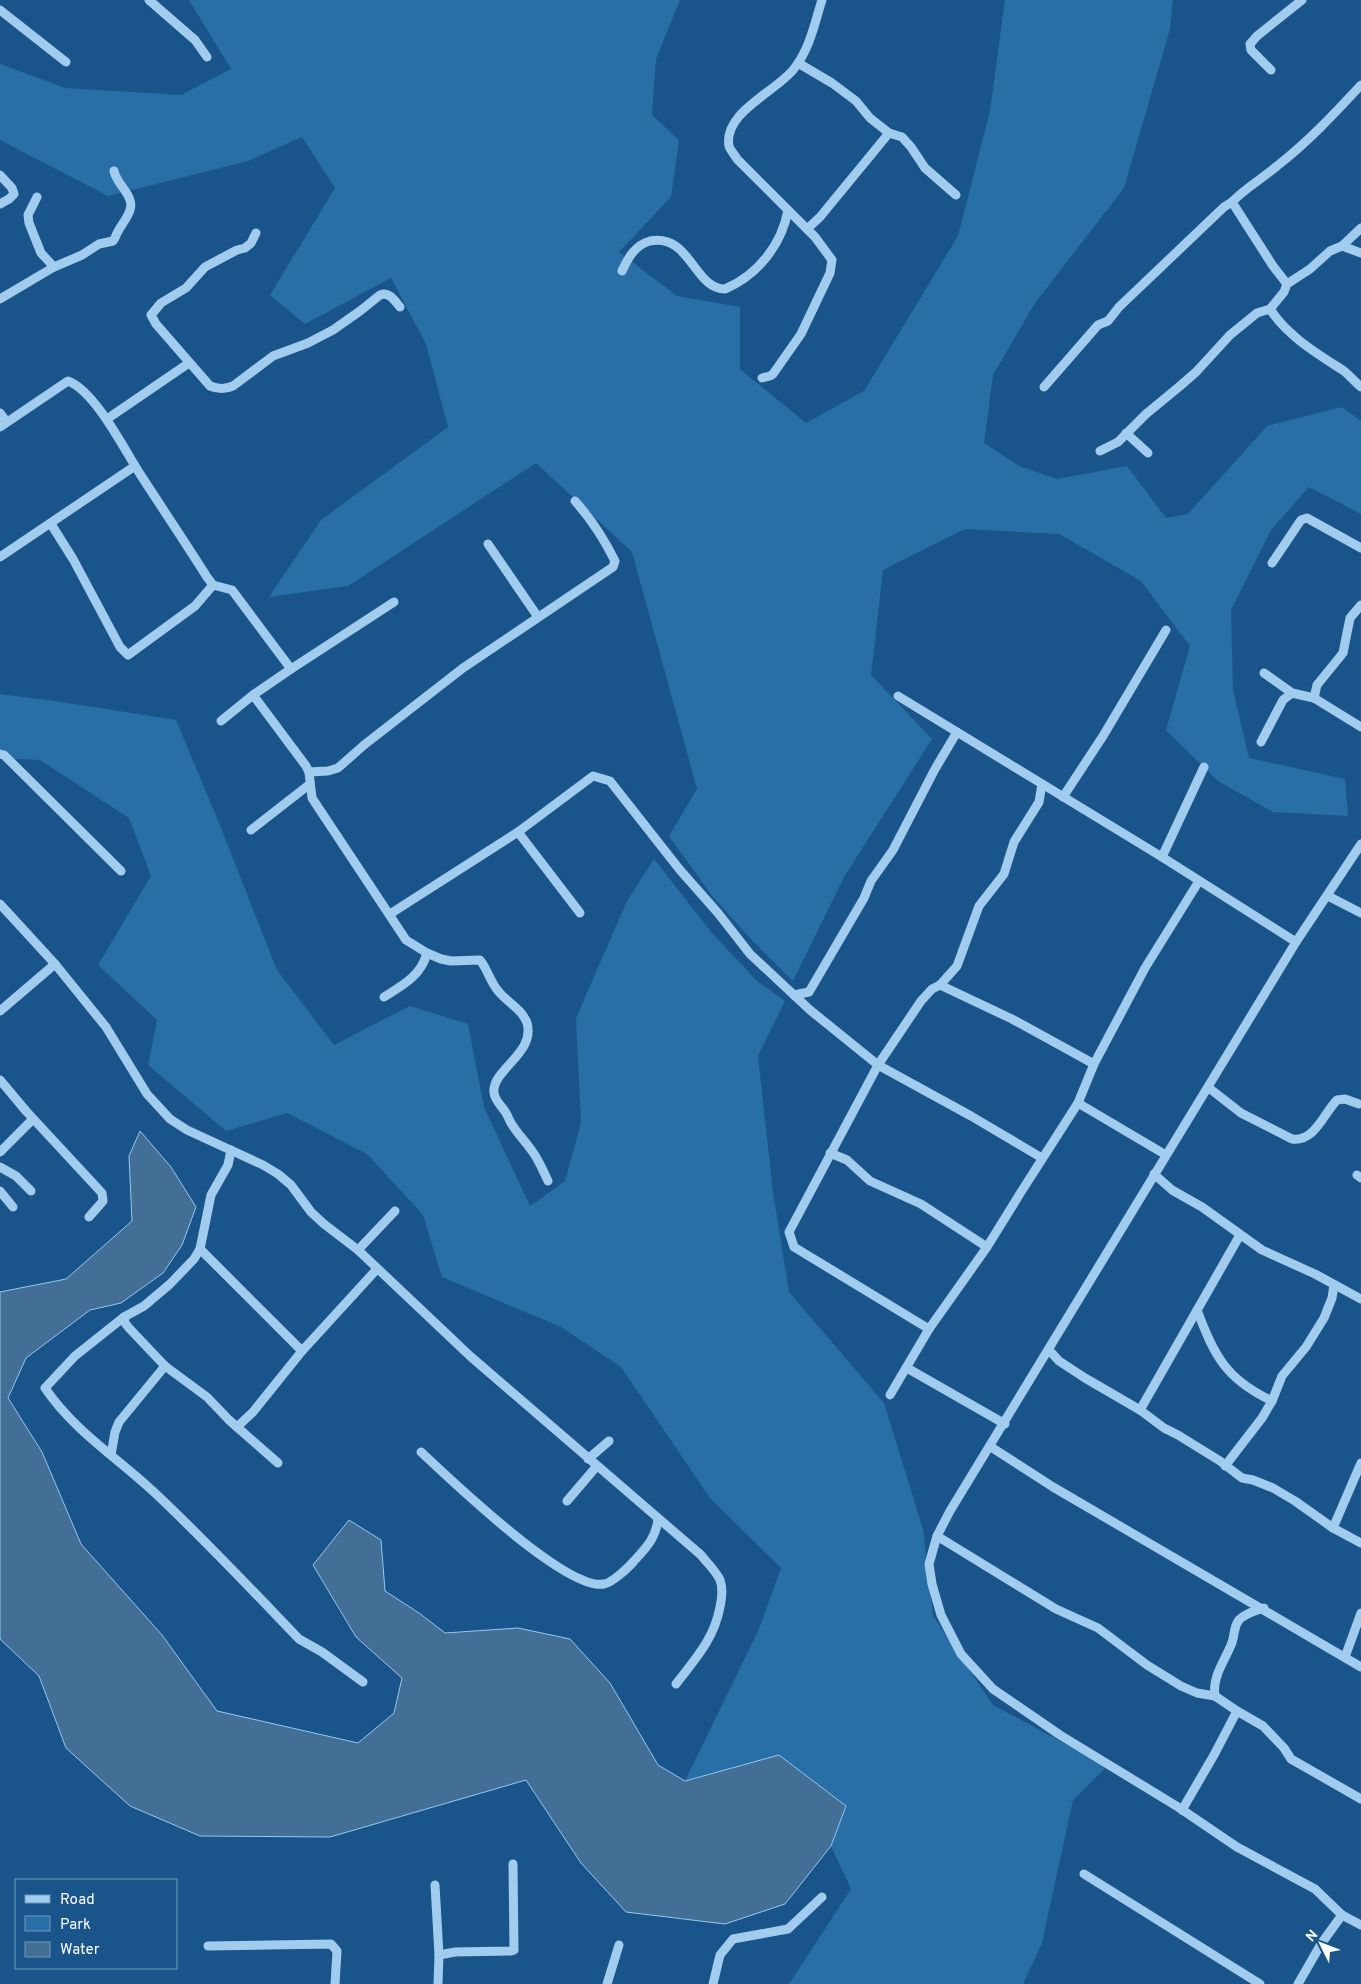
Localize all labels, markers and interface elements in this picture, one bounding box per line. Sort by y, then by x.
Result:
legend [15,1879,178,1969]
text: Road [60,1891,95,1910]
text: Park [60,1916,91,1935]
north arrow [1296,1919,1346,1969]
text: N [1303,1927,1322,1946]
text: Water [60,1941,100,1960]

